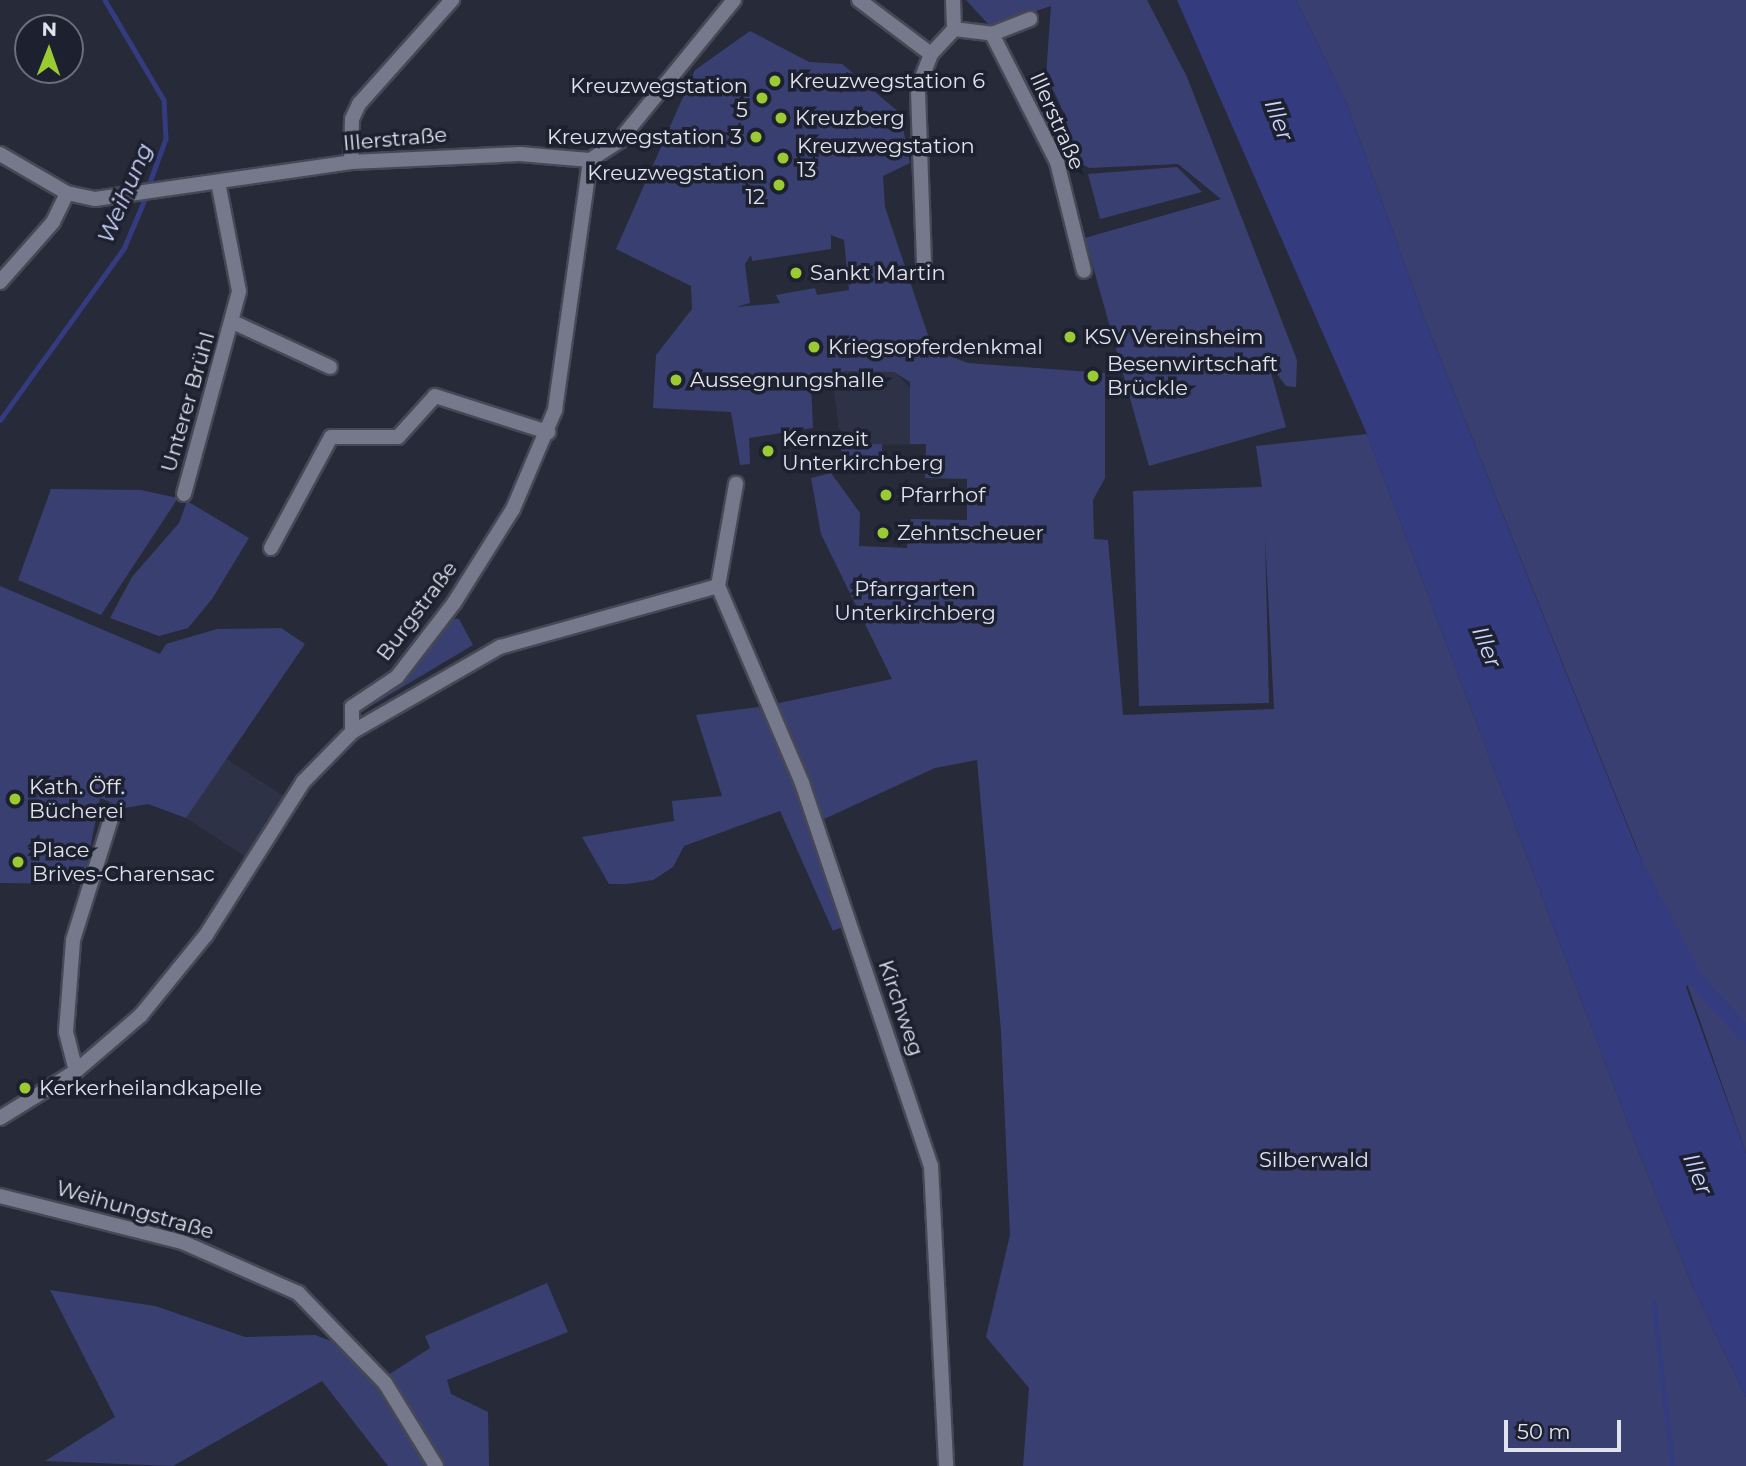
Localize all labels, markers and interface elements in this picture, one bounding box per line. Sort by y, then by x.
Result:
north arrow [14,14,84,84]
text: N [41,18,57,41]
place label: Kreuzwegstation 6 [789,68,985,94]
street label: Illerstraße [1024,68,1090,174]
place label: Kreuzwegstation 5 [570,73,748,123]
marker: Kreuzwegstation 6 [767,73,783,89]
marker: Kreuzwegstation 5 [754,90,770,106]
water label: Iller [1259,95,1299,145]
place label: Kreuzberg [795,105,905,131]
marker: Kreuzberg [773,110,789,126]
street label: Illerstraße [342,122,448,156]
place label: Kreuzwegstation 3 [547,124,742,150]
marker: Kreuzwegstation 3 [748,129,764,145]
place label: Kreuzwegstation 13 [797,133,975,183]
water label: Weihung [92,139,158,247]
marker: Kreuzwegstation 13 [775,150,791,166]
place label: Kreuzwegstation 12 [587,160,765,210]
marker: Kreuzwegstation 12 [771,177,787,193]
place label: Sankt Martin [810,260,946,286]
marker: Sankt Martin [788,265,804,281]
place label: KSV Vereinsheim [1084,324,1264,350]
street label: Unterer Brühl [156,329,220,475]
marker: KSV Vereinsheim [1062,329,1078,345]
place label: Kriegsopferdenkmal [828,334,1043,360]
marker: Kriegsopferdenkmal [806,339,822,355]
place label: Besenwirtschaft Brückle [1107,351,1278,401]
place label: Aussegnungshalle [690,367,884,393]
marker: Besenwirtschaft Brückle [1085,368,1101,384]
marker: Aussegnungshalle [668,372,684,388]
place label: Kernzeit Unterkirchberg [782,426,944,476]
marker: Kernzeit Unterkirchberg [760,443,776,459]
place label: Pfarrhof [900,482,985,508]
marker: Pfarrhof [878,487,894,503]
place label: Zehntscheuer [897,520,1044,546]
marker: Zehntscheuer [875,525,891,541]
street label: Burgstraße [371,556,463,666]
park label: Pfarrgarten Unterkirchberg [834,576,996,626]
water label: Iller [1466,622,1508,672]
place label: Kath. Öff. Bücherei [29,774,125,824]
marker: Kath. Öff. Bücherei [7,791,23,807]
place label: Place Brives-Charensac [32,837,215,887]
marker: Place Brives-Charensac [10,854,26,870]
street label: Kirchweg [873,957,929,1059]
place label: Kerkerheilandkapelle [39,1075,262,1101]
marker: Kerkerheilandkapelle [17,1080,33,1096]
park label: Silberwald [1259,1147,1369,1173]
water label: Iller [1677,1149,1719,1199]
street label: Weihungstraße [53,1175,217,1245]
scale bar [1508,1406,1625,1450]
text: 50 m [1517,1419,1571,1444]

